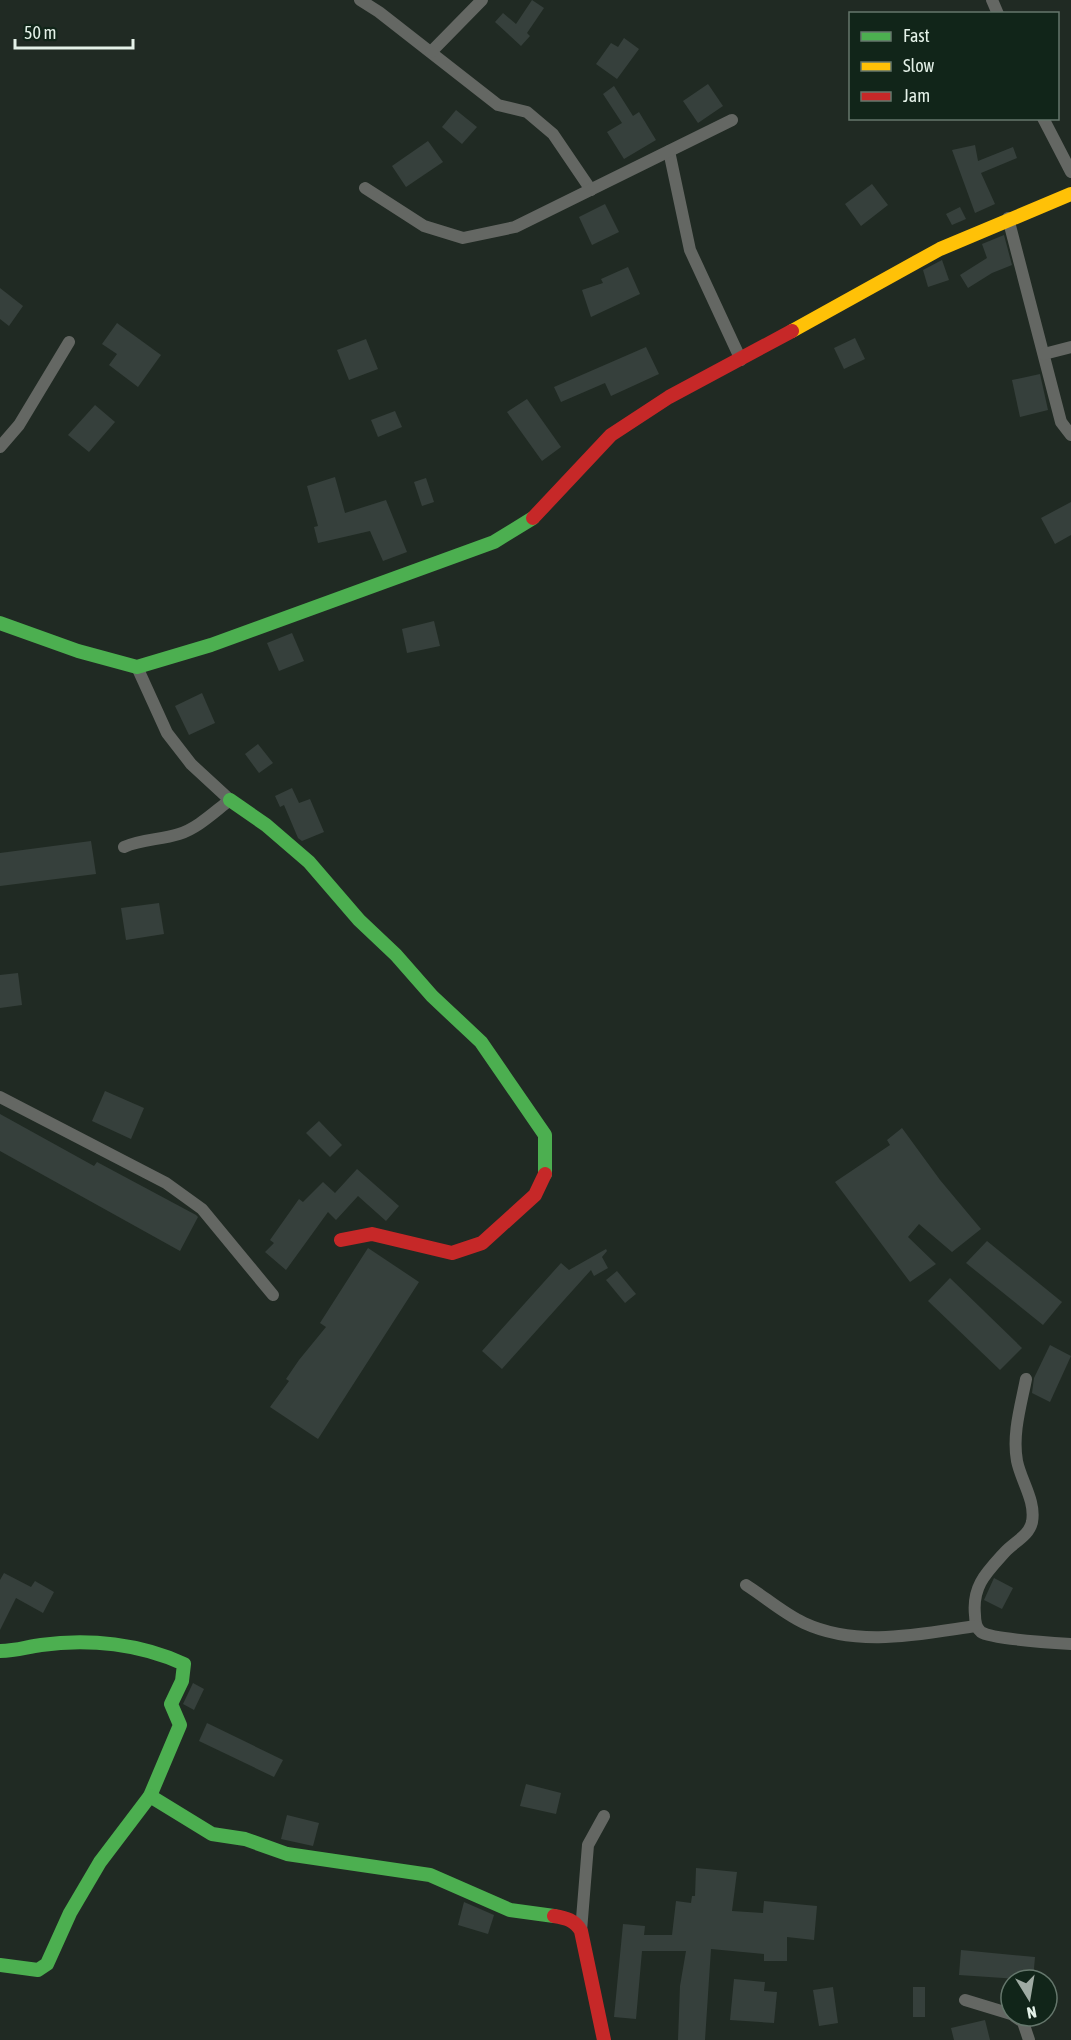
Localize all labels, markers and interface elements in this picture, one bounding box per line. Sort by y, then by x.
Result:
scale bar [15,12,134,50]
legend [849,12,1059,120]
text: 50 m [24,22,56,43]
text: Fast [903,25,930,46]
text: Slow [903,55,934,76]
text: Jam [903,85,930,106]
north arrow [999,1968,1059,2028]
text: N [1026,2003,1038,2022]

